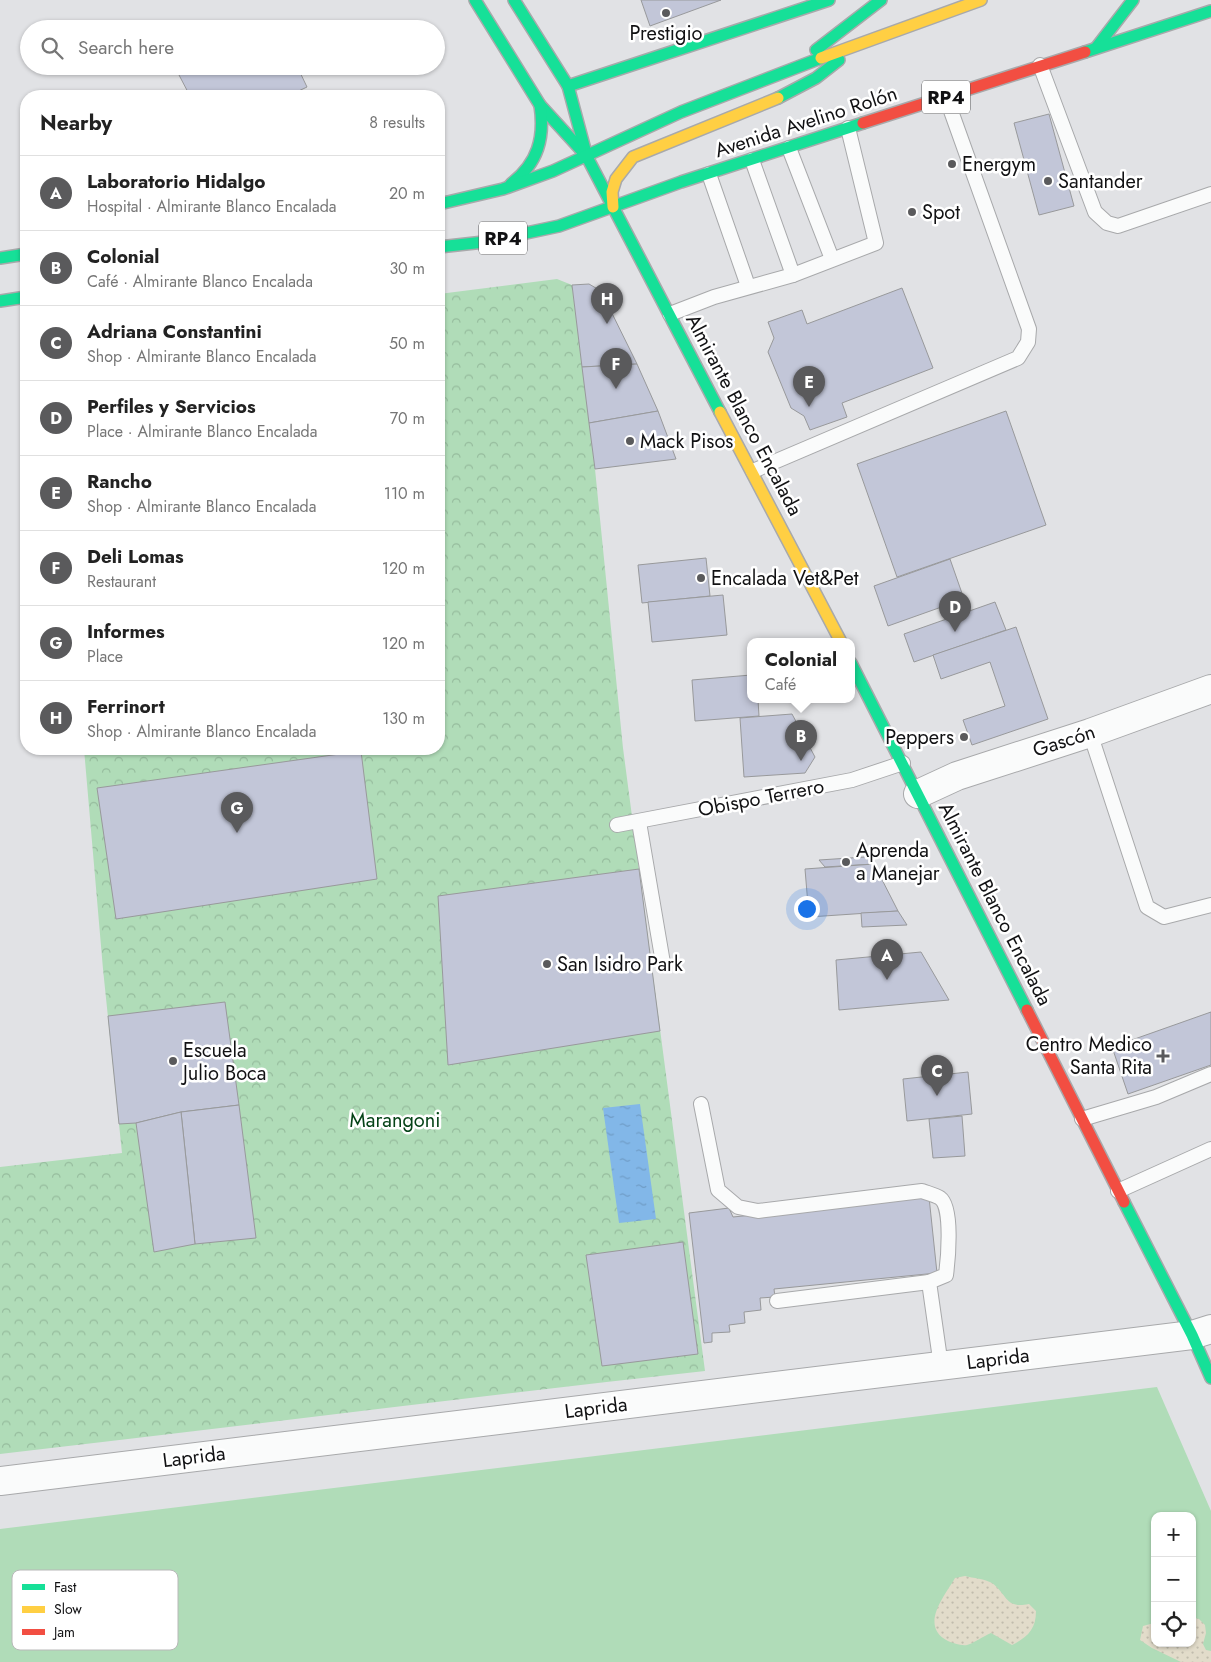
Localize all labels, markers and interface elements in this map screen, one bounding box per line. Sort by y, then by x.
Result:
marker: Prestigio [660,7,672,19]
place label: Prestigio [630,19,703,48]
search box [20,20,445,75]
icon: search [38,34,66,62]
text: Search here [78,34,174,61]
street label: Avenida Avelino Rolón [711,79,901,165]
road number: RP4 [922,80,970,114]
text: Nearby [40,108,112,138]
text: 8 results [369,111,425,134]
place label: Energym [962,150,1036,179]
marker: Energym [946,158,958,170]
place label: Santander [1058,167,1143,196]
text: Laboratorio Hidalgo [87,168,266,195]
marker: Santander [1042,175,1054,187]
text: A [50,182,62,205]
text: 20 m [389,182,425,205]
text: Hospital · Almirante Blanco Encalada [87,195,337,218]
place label: Spot [922,198,960,227]
marker: Spot [906,206,918,218]
road number: RP4 [479,222,527,254]
text: Colonial [87,243,159,270]
text: B [51,257,61,280]
text: 30 m [389,257,425,280]
text: Café · Almirante Blanco Encalada [87,270,313,293]
pin: H [591,283,623,324]
street label: Almirante Blanco Encalada [678,309,810,521]
text: Adriana Constantini [87,318,262,345]
text: C [50,332,62,355]
text: 50 m [389,332,425,355]
text: Shop · Almirante Blanco Encalada [87,345,316,368]
pin: F [600,348,632,389]
pin: E [793,366,825,407]
text: Perfiles y Servicios [87,393,256,420]
text: D [50,407,62,430]
text: 70 m [390,407,425,430]
text: Place · Almirante Blanco Encalada [87,420,317,443]
place label: Mack Pisos [640,427,733,456]
marker: Mack Pisos [624,435,636,447]
text: Rancho [87,468,152,495]
text: E [51,482,61,505]
text: 110 m [384,482,425,505]
text: Shop · Almirante Blanco Encalada [87,495,316,518]
text: Deli Lomas [87,543,184,570]
text: F [52,557,60,580]
text: 120 m [382,557,425,580]
place label: Encalada Vet&Pet [711,564,859,593]
text: Restaurant [87,570,156,593]
marker: Encalada Vet&Pet [695,572,707,584]
pin: D [939,591,971,632]
text: Informes [87,618,165,645]
text: G [49,632,63,655]
text: 120 m [382,632,425,655]
popup [747,638,855,703]
text: Place [87,645,123,668]
text: Colonial [765,646,837,673]
text: Café [765,673,796,696]
text: Ferrinort [87,693,165,720]
text: H [50,707,62,730]
text: 130 m [382,707,425,730]
street label: Gascón [1029,717,1099,765]
text: Shop · Almirante Blanco Encalada [87,720,316,743]
pin: B [785,720,817,761]
place label: Peppers [885,723,954,752]
marker: Peppers [958,731,970,743]
street label: Obispo Terrero [696,772,826,824]
pin: G [221,792,253,833]
street label: Almirante Blanco Encalada [931,797,1059,1011]
place label: Aprenda a Manejar [856,836,940,888]
marker: Aprenda a Manejar [840,856,852,868]
your location [794,896,820,922]
pin: A [871,939,903,980]
place label: San Isidro Park [557,950,683,979]
marker: San Isidro Park [541,958,553,970]
place label: Centro Medico Santa Rita [1026,1030,1152,1082]
place label: Escuela Julio Boca [180,1036,266,1088]
marker: Centro Medico Santa Rita [1156,1049,1170,1063]
marker: Escuela Julio Boca [167,1055,179,1067]
pin: C [921,1055,953,1096]
park label: Marangoni [350,1106,440,1135]
street label: Laprida [965,1341,1031,1377]
street label: Laprida [563,1390,629,1426]
street label: Laprida [161,1439,227,1475]
map controls [1151,1512,1196,1647]
button: + [1151,1512,1196,1557]
button: − [1151,1557,1196,1602]
legend [12,1570,178,1650]
text: Fast [54,1577,77,1597]
text: Slow [54,1599,82,1619]
button: locate [1151,1602,1196,1647]
text: Jam [52,1622,75,1642]

